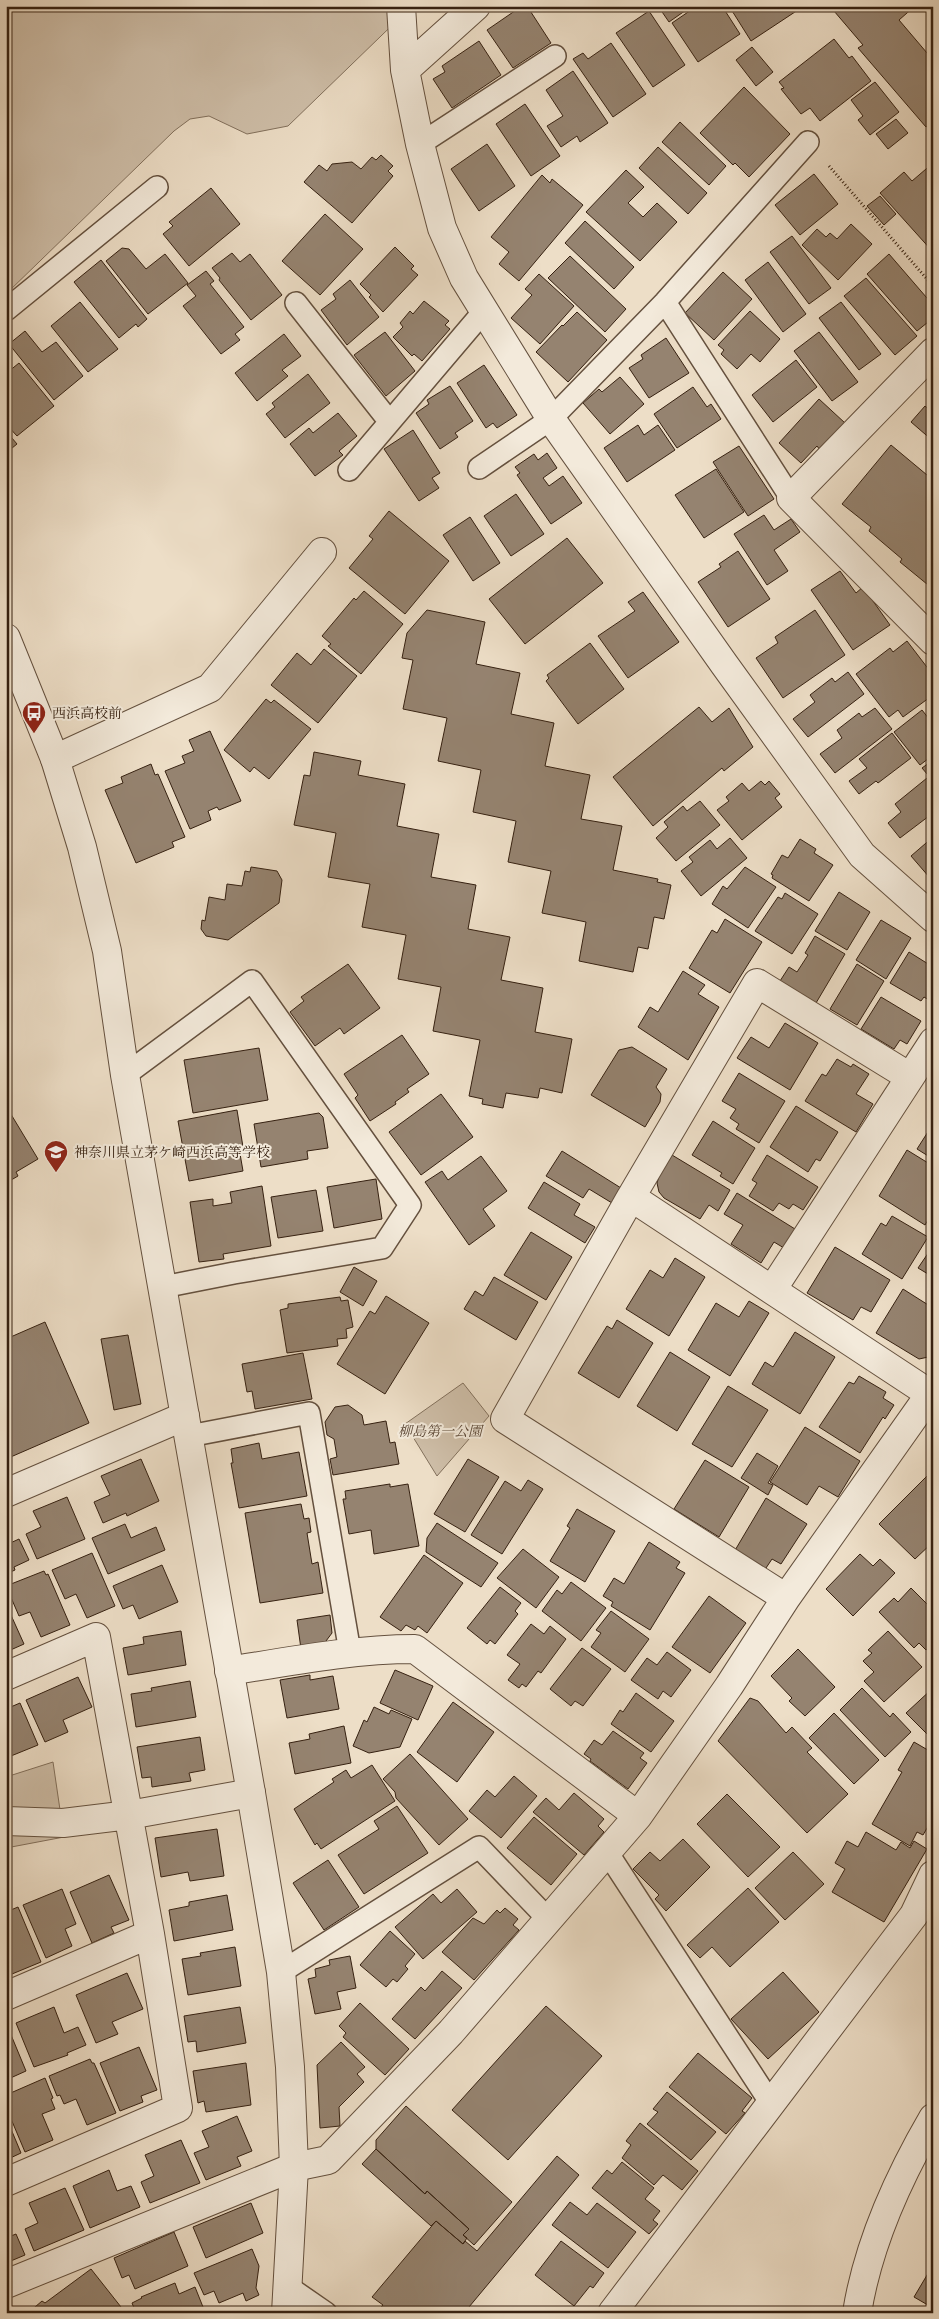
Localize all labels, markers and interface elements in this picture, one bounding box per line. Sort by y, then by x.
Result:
bus stop icon: 西浜高校前 [21,700,47,734]
place label: 西浜高校前 [52,705,122,722]
school or university icon: 神奈川県立茅ケ崎西浜高等学校 [43,1139,69,1173]
place label: 神奈川県立茅ケ崎西浜高等学校 [74,1144,270,1161]
park label: 柳島第一公園 [398,1423,484,1440]

